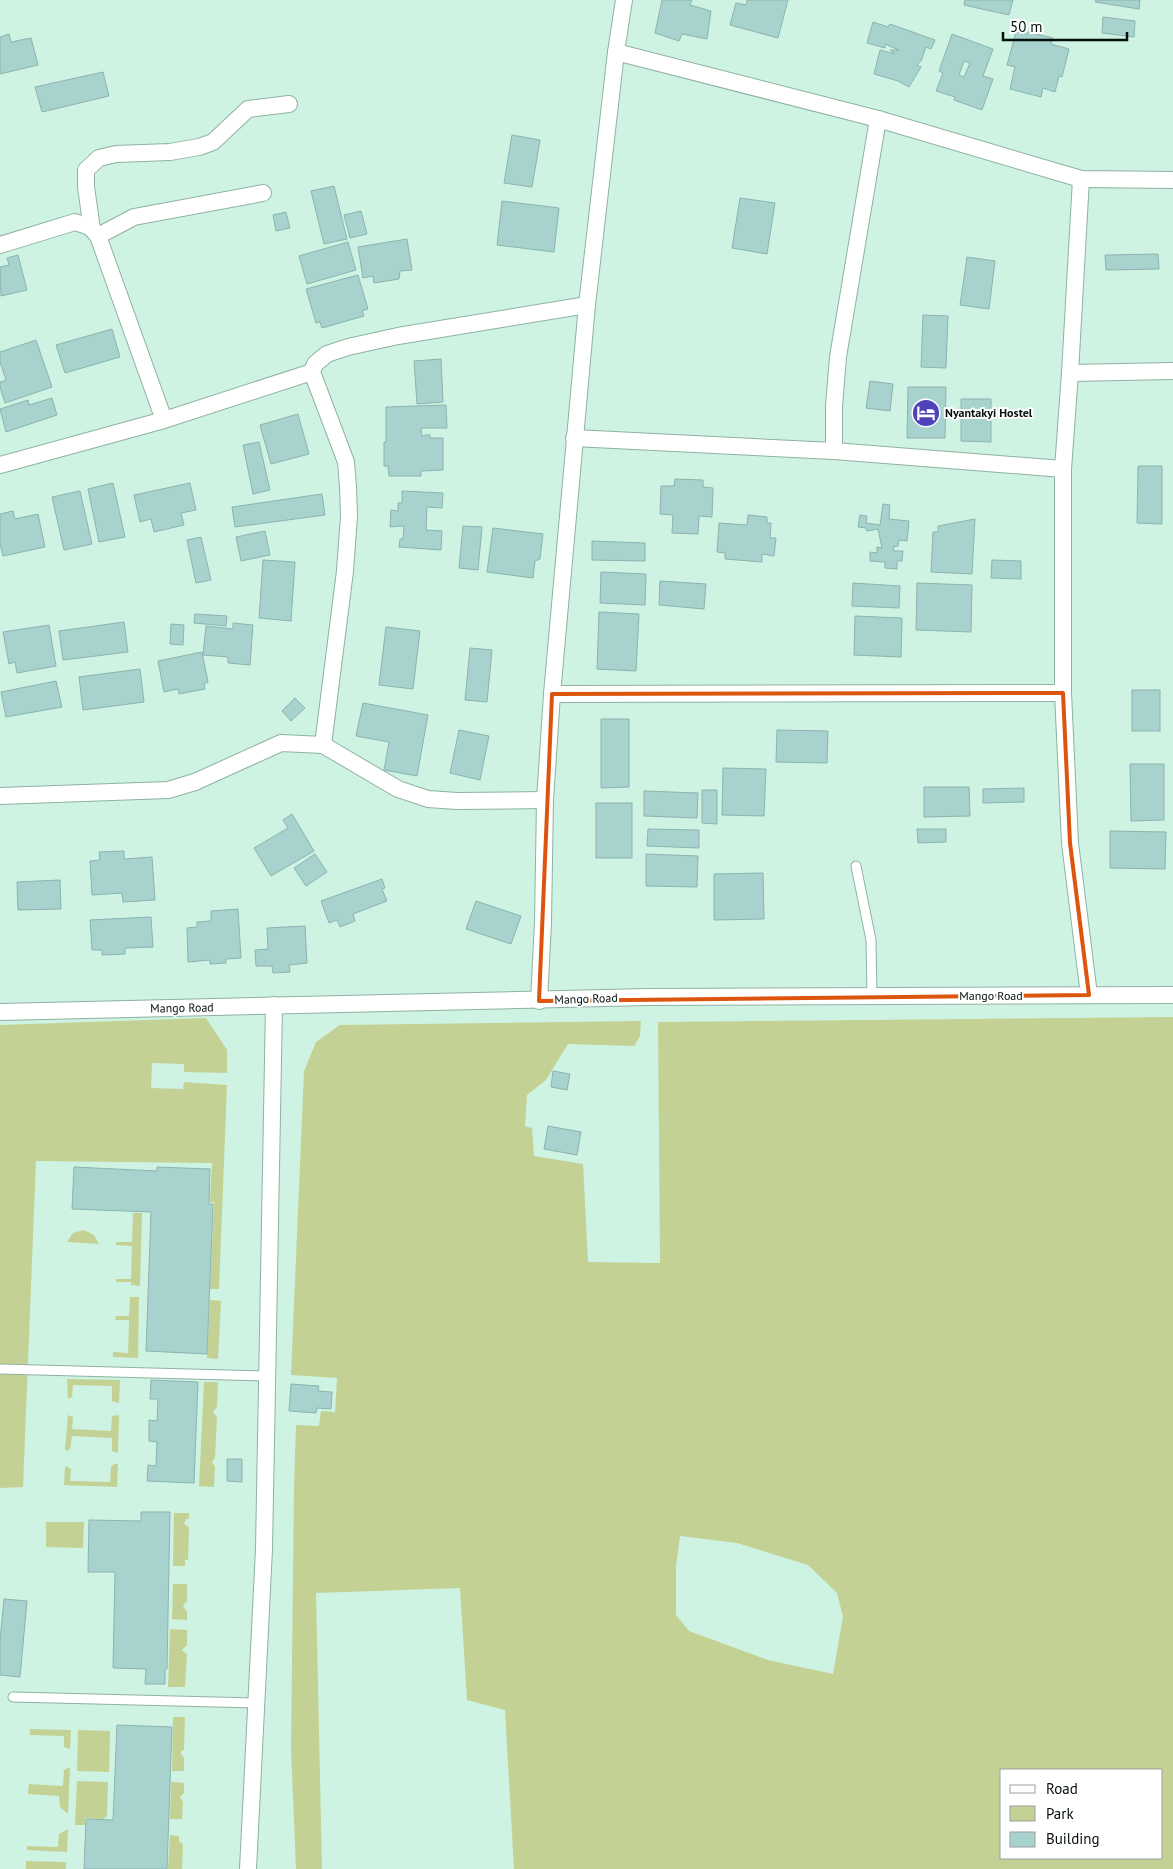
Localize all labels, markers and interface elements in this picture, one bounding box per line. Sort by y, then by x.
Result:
scale bar [1003,10,1127,42]
text: 50 m [1010,17,1043,36]
hotel icon: Nyantakyi Hostel [911,398,941,428]
place label: Nyantakyi Hostel [945,405,1033,420]
street label: Mango Road [959,988,1023,1003]
street label: Mango Road [554,990,618,1007]
street label: Mango Road [150,999,214,1016]
legend [1000,1769,1163,1859]
text: Road [1046,1779,1078,1798]
text: Park [1046,1804,1074,1823]
text: Building [1046,1829,1100,1848]

